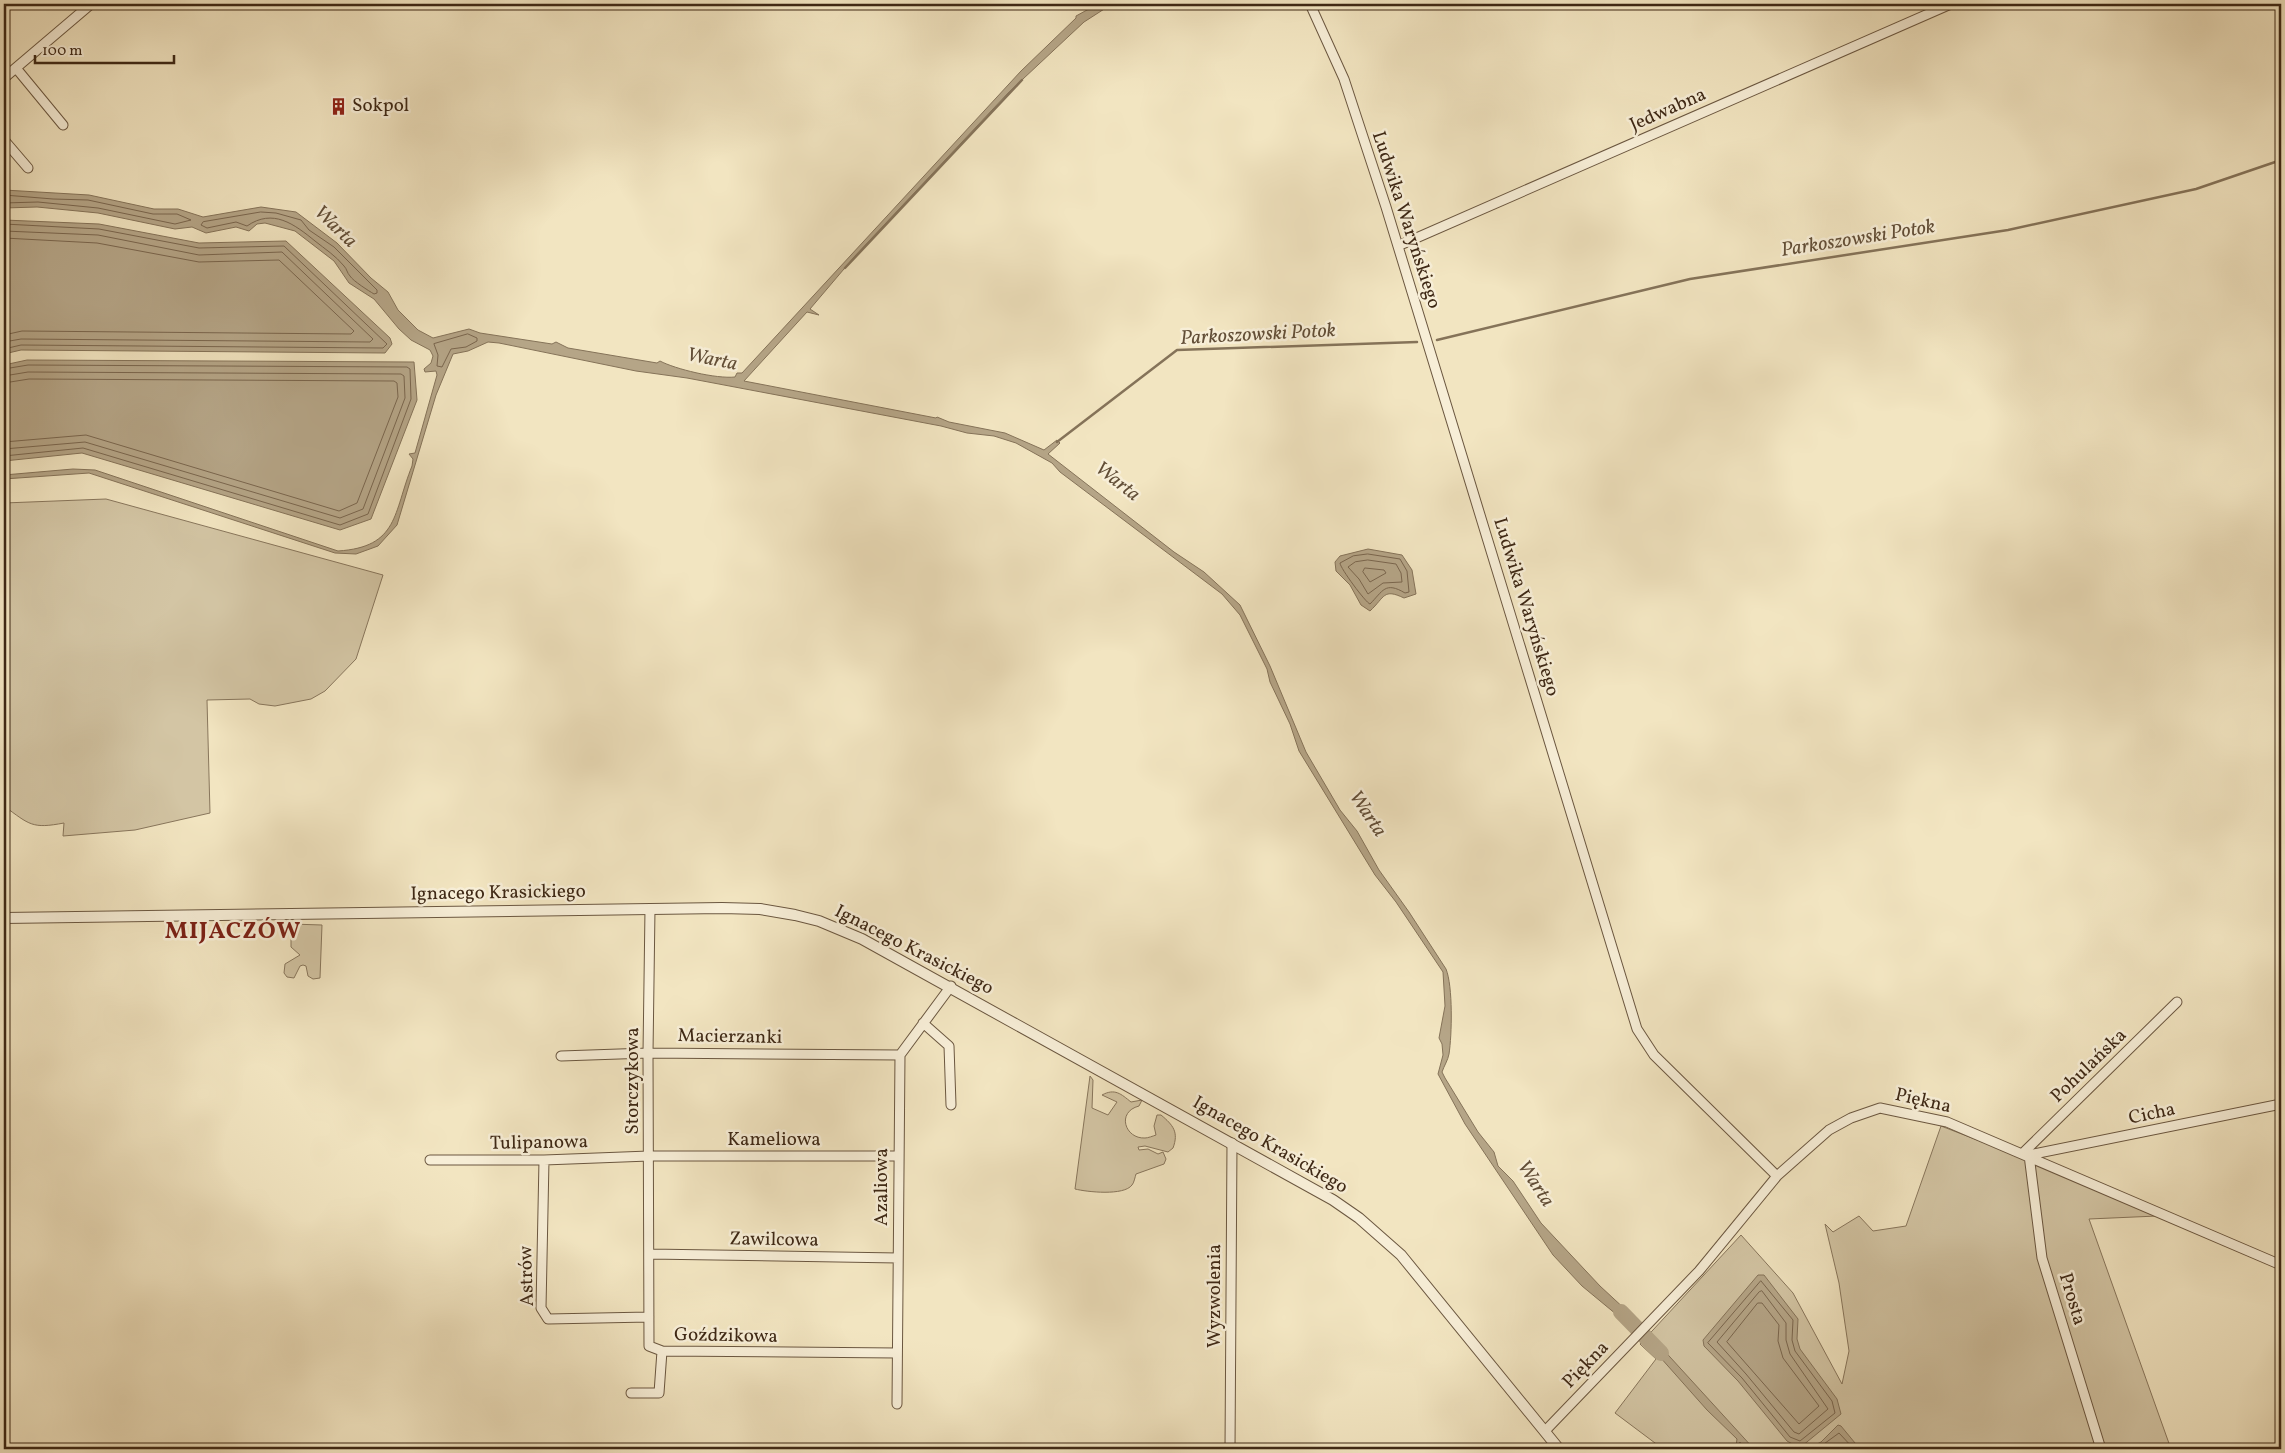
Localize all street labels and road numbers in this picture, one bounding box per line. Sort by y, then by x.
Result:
street label: Jedwabna [1626,82,1710,138]
street label: Ludwika Waryńskiego [1365,128,1447,312]
street label: Ludwika Waryńskiego [1486,515,1566,699]
street label: Ignacego Krasickiego [410,878,586,908]
street label: Ignacego Krasickiego [830,899,998,1001]
street label: Macierzanki [677,1023,783,1051]
street label: Pohulańska [2045,1023,2133,1109]
street label: Storczykowa [620,1027,646,1135]
street label: Piękna [1892,1082,1954,1120]
street label: Ignacego Krasickiego [1188,1090,1352,1200]
street label: Cicha [2126,1096,2178,1132]
street label: Kameliowa [727,1127,821,1153]
street label: Tulipanowa [490,1129,588,1157]
street label: Azaliowa [869,1148,895,1226]
street label: Zawilcowa [729,1226,819,1254]
street label: Wyzwolenia [1202,1244,1228,1348]
street label: Astrów [513,1245,541,1307]
street label: Prosta [2052,1270,2092,1328]
street label: Goździkowa [674,1322,778,1350]
street label: Piękna [1557,1335,1615,1395]

